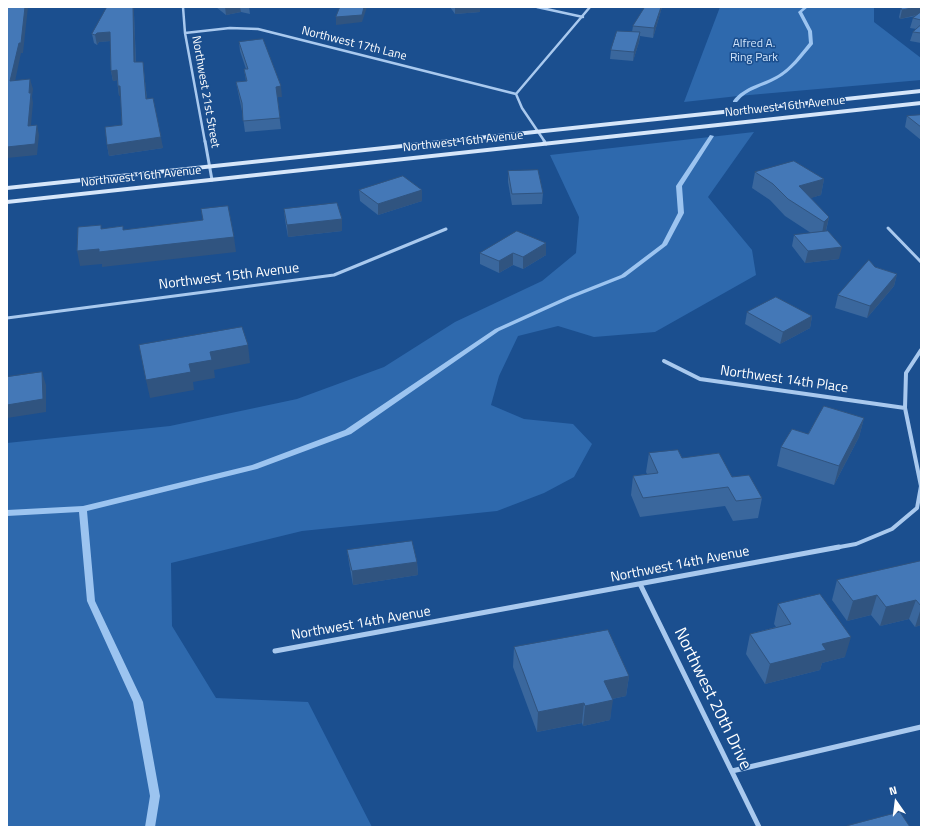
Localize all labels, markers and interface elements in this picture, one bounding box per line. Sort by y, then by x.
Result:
street label: Northwest 17th Lane [300,24,408,64]
street label: Northwest 21st Street [188,35,222,149]
park label: Alfred A. Ring Park [730,37,778,65]
street label: Northwest 16th Avenue [724,94,846,120]
street label: Northwest 16th Avenue [402,129,524,155]
street label: Northwest 16th Avenue [80,164,202,190]
street label: Northwest 15th Avenue [158,260,300,294]
street label: Northwest 14th Place [719,363,849,397]
street label: Northwest 14th Avenue [609,543,751,587]
street label: Northwest 14th Avenue [290,603,432,645]
street label: Northwest 20th Drive [669,625,755,773]
north arrow [876,782,916,822]
text: N [887,782,899,799]

